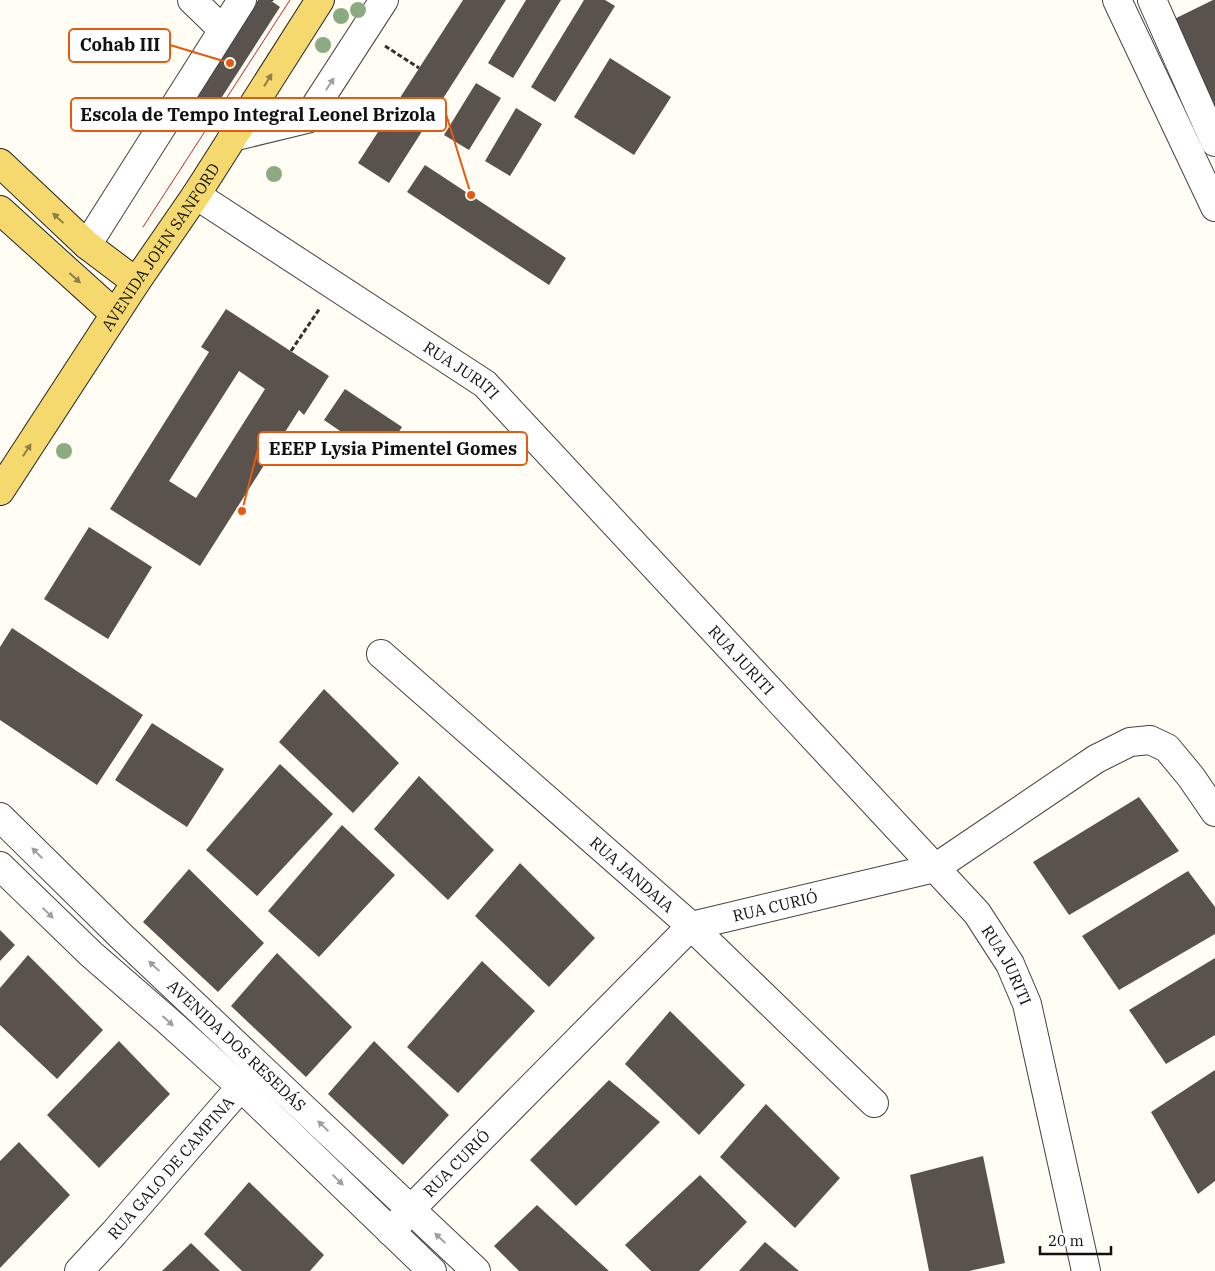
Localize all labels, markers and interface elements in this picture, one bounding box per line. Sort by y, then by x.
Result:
callout: Cohab III [69,29,170,62]
text: Cohab III [80,33,160,56]
one-way arrow [263,73,273,87]
one-way arrow [325,77,335,91]
callout: Escola de Tempo Integral Leonel Brizola [71,98,446,131]
text: Escola de Tempo Integral Leonel Brizola [80,103,436,126]
street label: AVENIDA JOHN SANFORD [97,159,224,335]
one-way arrow [52,212,64,224]
one-way arrow [69,272,81,284]
street label: RUA JURITI [420,337,504,403]
callout: EEEP Lysia Pimentel Gomes [258,432,527,465]
text: EEEP Lysia Pimentel Gomes [269,437,517,460]
one-way arrow [22,443,31,457]
street label: RUA JURITI [704,621,779,699]
street label: RUA JANDAIA [586,832,678,917]
one-way arrow [31,847,43,859]
street label: RUA CURIÓ [731,885,819,926]
one-way arrow [41,907,53,919]
street label: RUA JURITI [977,921,1036,1008]
one-way arrow [148,960,160,972]
street label: AVENIDA DOS RESEDÁS [164,975,310,1115]
one-way arrow [162,1016,175,1027]
street label: RUA GALO DE CAMPINA [103,1092,238,1243]
one-way arrow [317,1120,329,1132]
street label: RUA CURIÓ [419,1125,494,1201]
one-way arrow [331,1174,343,1186]
scale bar [1040,1224,1111,1256]
text: 20 m [1048,1231,1084,1250]
one-way arrow [435,1232,447,1244]

